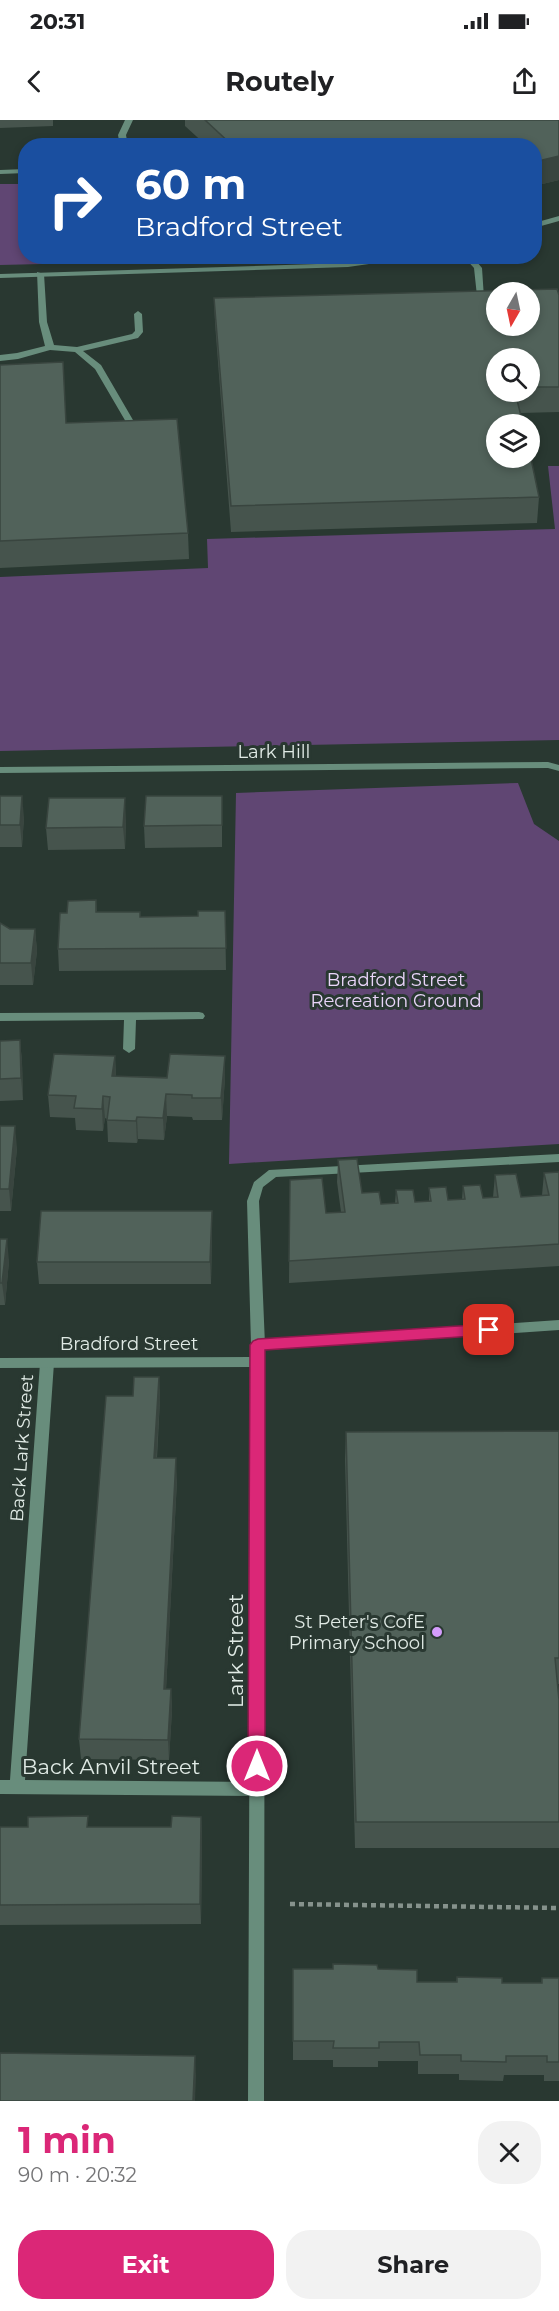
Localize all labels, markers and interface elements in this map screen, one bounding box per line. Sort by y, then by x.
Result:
text: 20:31 [30,8,85,35]
icon: back [18,65,51,98]
text: Routely [225,65,334,98]
icon: share [508,65,541,98]
text: 60 m [135,158,246,210]
icon: right [36,162,114,240]
text: Bradford Street [135,210,343,243]
north arrow [486,282,540,336]
map controls [486,282,540,468]
button: search [486,348,540,402]
button: layers [486,414,540,468]
street label: Lark Hill [238,741,310,763]
park label: Bradford Street Recreation Ground [310,969,482,1012]
pin [463,1304,514,1355]
icon: arrive [472,1313,505,1346]
street label: Bradford Street [60,1333,198,1355]
street label: Back Lark Street [6,1373,38,1523]
street label: Lark Street [223,1594,248,1708]
place label: St Peter's CofE Primary School [289,1611,425,1654]
marker: St Peter's CofE Primary School [430,1625,444,1639]
position arrow [225,1734,289,1798]
street label: Back Anvil Street [22,1754,200,1779]
text: 1 min [18,2118,116,2162]
button: close [478,2121,541,2184]
text: 90 m · 20:32 [18,2163,137,2187]
button: Exit [18,2230,274,2299]
button: Share [286,2230,541,2299]

